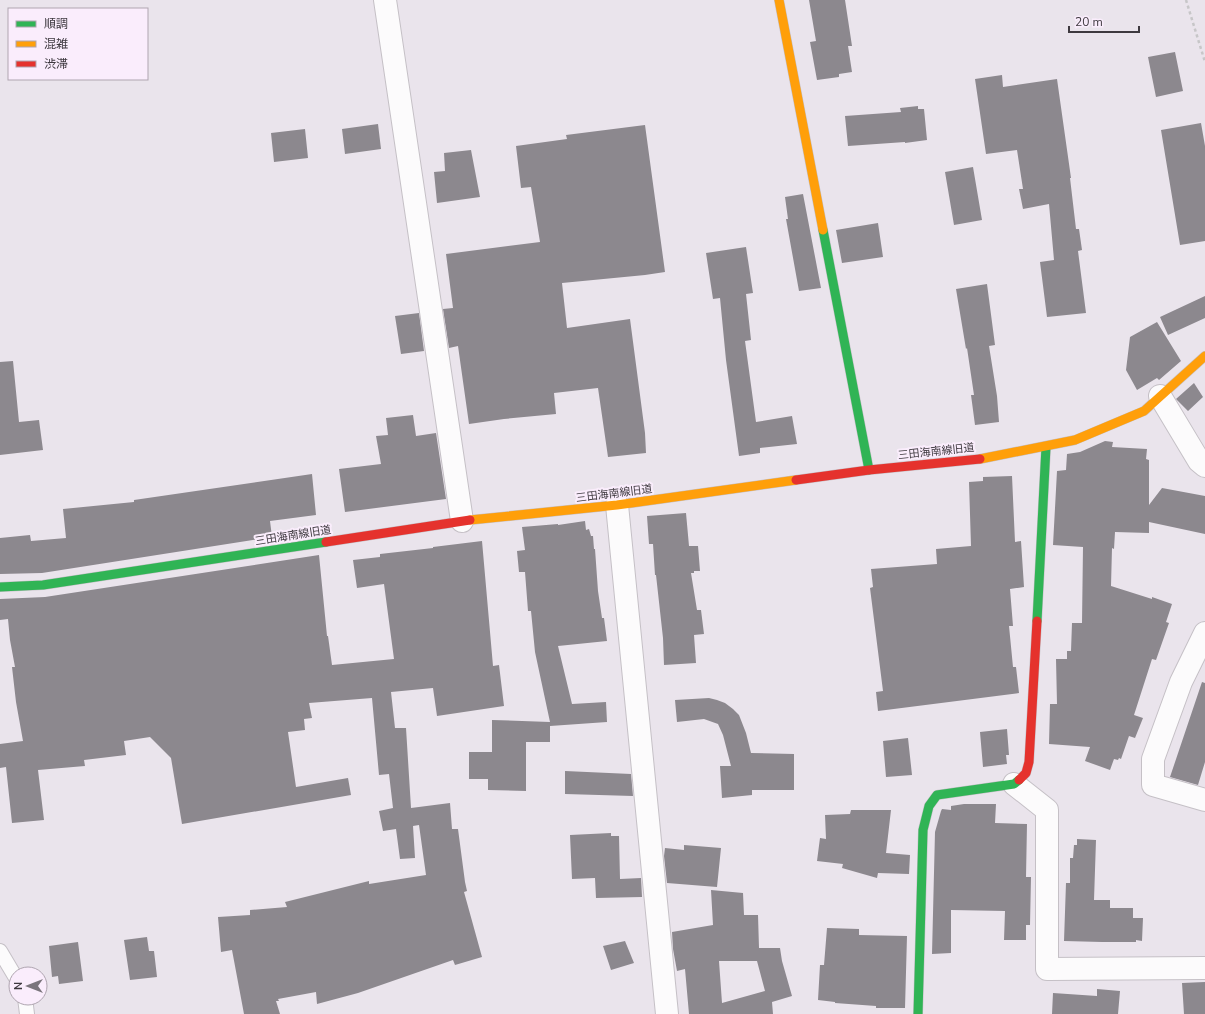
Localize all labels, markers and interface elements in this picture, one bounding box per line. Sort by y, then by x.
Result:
legend [8,8,148,80]
scale bar [1069,8,1139,34]
text: 20 m [1075,14,1103,30]
text: 順調 [44,16,68,32]
text: 混雑 [44,36,68,52]
text: 渋滞 [44,56,68,72]
street label: 三田海南線旧道 [897,440,975,463]
street label: 三田海南線旧道 [575,481,653,506]
street label: 三田海南線旧道 [254,522,332,549]
north arrow [8,966,48,1006]
text: N [11,982,26,990]

